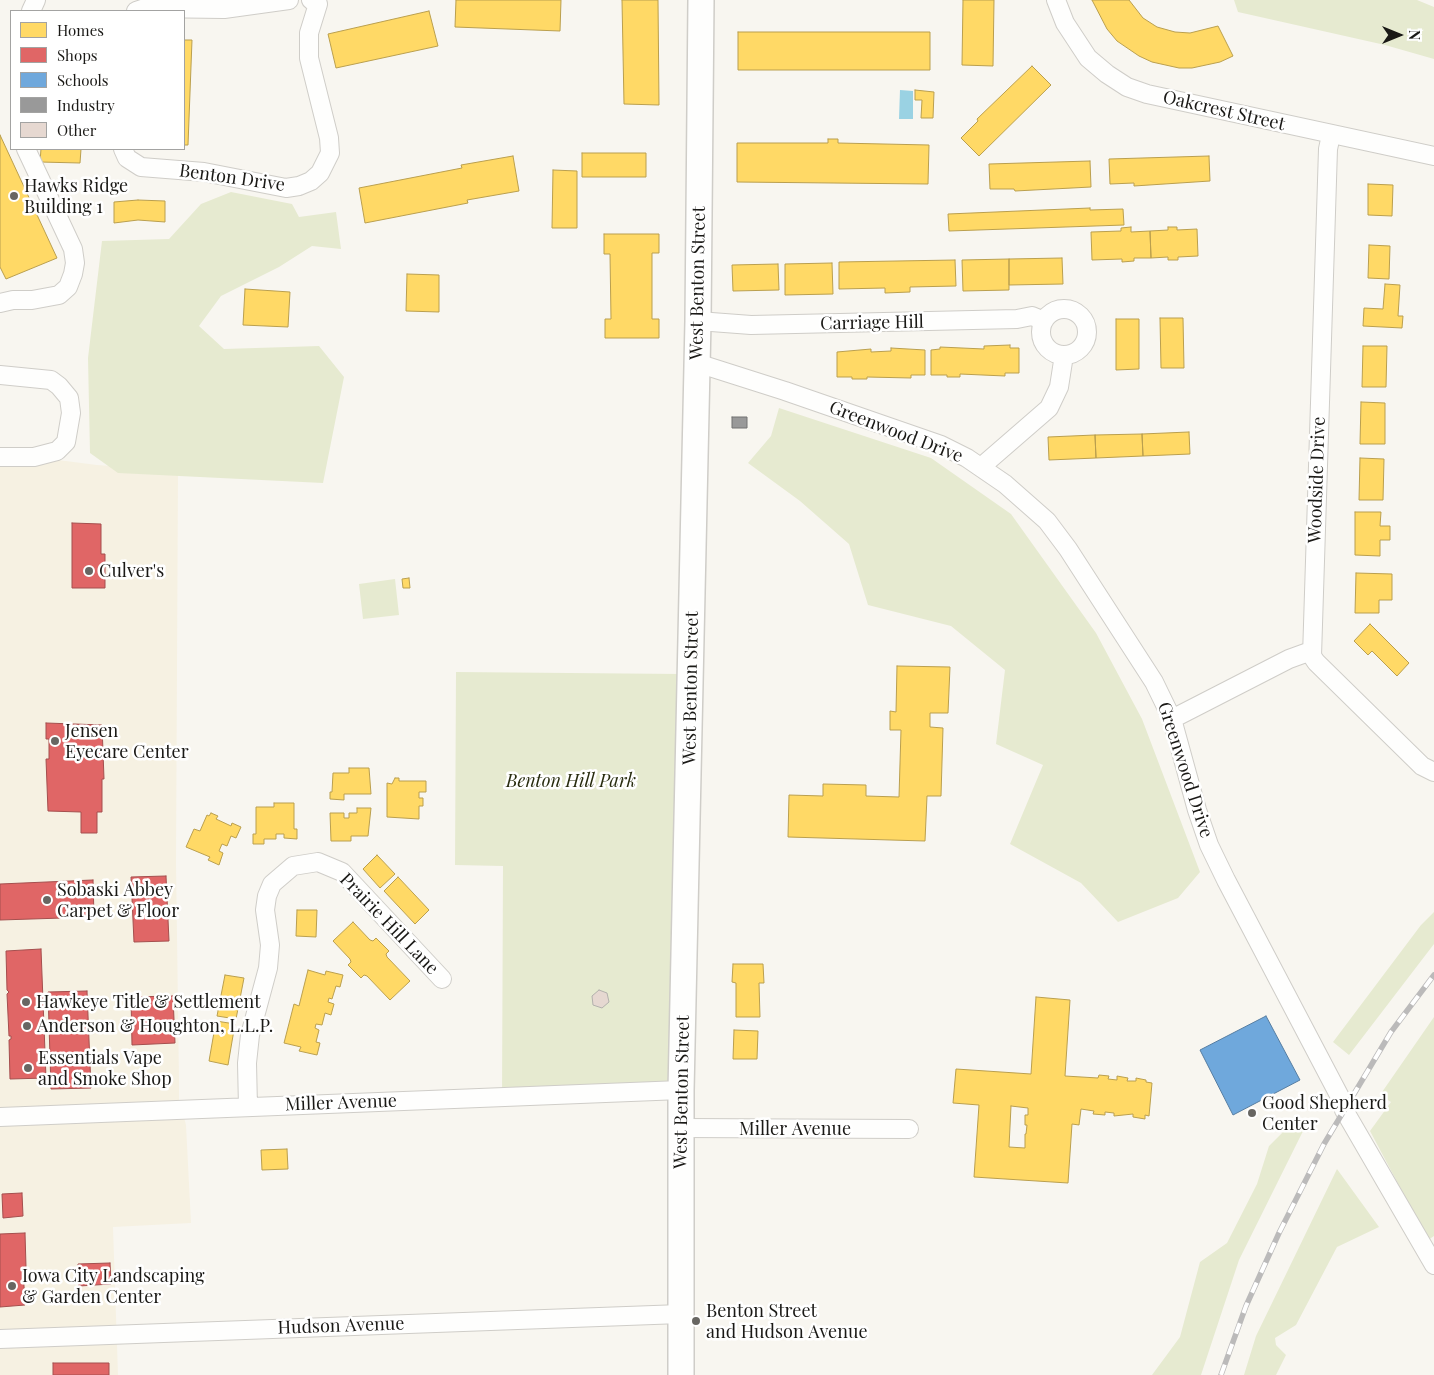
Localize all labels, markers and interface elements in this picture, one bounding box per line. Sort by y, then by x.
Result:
legend [10,10,185,150]
north arrow [1374,10,1424,60]
text: Homes [57,20,104,40]
text: N [1405,30,1424,40]
text: Shops [57,45,98,65]
text: Schools [57,70,109,90]
street label: Oakcrest Street [1161,86,1287,136]
text: Industry [57,95,115,115]
text: Other [57,120,97,140]
street label: Benton Drive [178,160,286,196]
place label: Hawks Ridge Building 1 [24,175,128,218]
marker: Hawks Ridge Building 1 [8,190,20,202]
street label: West Benton Street [686,206,710,360]
street label: Carriage Hill [820,311,924,335]
street label: Greenwood Drive [826,397,966,467]
street label: Woodside Drive [1304,416,1330,544]
place label: Culver's [99,560,164,582]
marker: Culver's [83,565,95,577]
street label: West Benton Street [679,611,703,765]
street label: Greenwood Drive [1153,699,1217,841]
place label: Jensen Eyecare Center [65,720,189,762]
marker: Jensen Eyecare Center [49,735,61,747]
park label: Benton Hill Park [506,770,636,792]
street label: Prairie Hill Lane [335,869,443,979]
place label: Sobaski Abbey Carpet & Floor [57,879,179,922]
marker: Sobaski Abbey Carpet & Floor [41,894,53,906]
place label: Hawkeye Title & Settlement [36,991,261,1013]
marker: Hawkeye Title & Settlement [20,996,32,1008]
place label: Anderson & Houghton, L.L.P. [37,1015,273,1037]
street label: West Benton Street [670,1015,694,1169]
marker: Anderson & Houghton, L.L.P. [21,1020,33,1032]
place label: Essentials Vape and Smoke Shop [38,1047,172,1090]
marker: Essentials Vape and Smoke Shop [22,1062,34,1074]
street label: Miller Avenue [285,1090,397,1116]
place label: Good Shepherd Center [1262,1092,1387,1134]
marker: Good Shepherd Center [1246,1107,1258,1119]
street label: Miller Avenue [739,1118,851,1140]
place label: Iowa City Landscaping & Garden Center [22,1265,205,1308]
marker: Iowa City Landscaping & Garden Center [6,1280,18,1292]
place label: Benton Street and Hudson Avenue [706,1300,868,1342]
street label: Hudson Avenue [277,1313,405,1339]
marker: Benton Street and Hudson Avenue [690,1315,702,1327]

